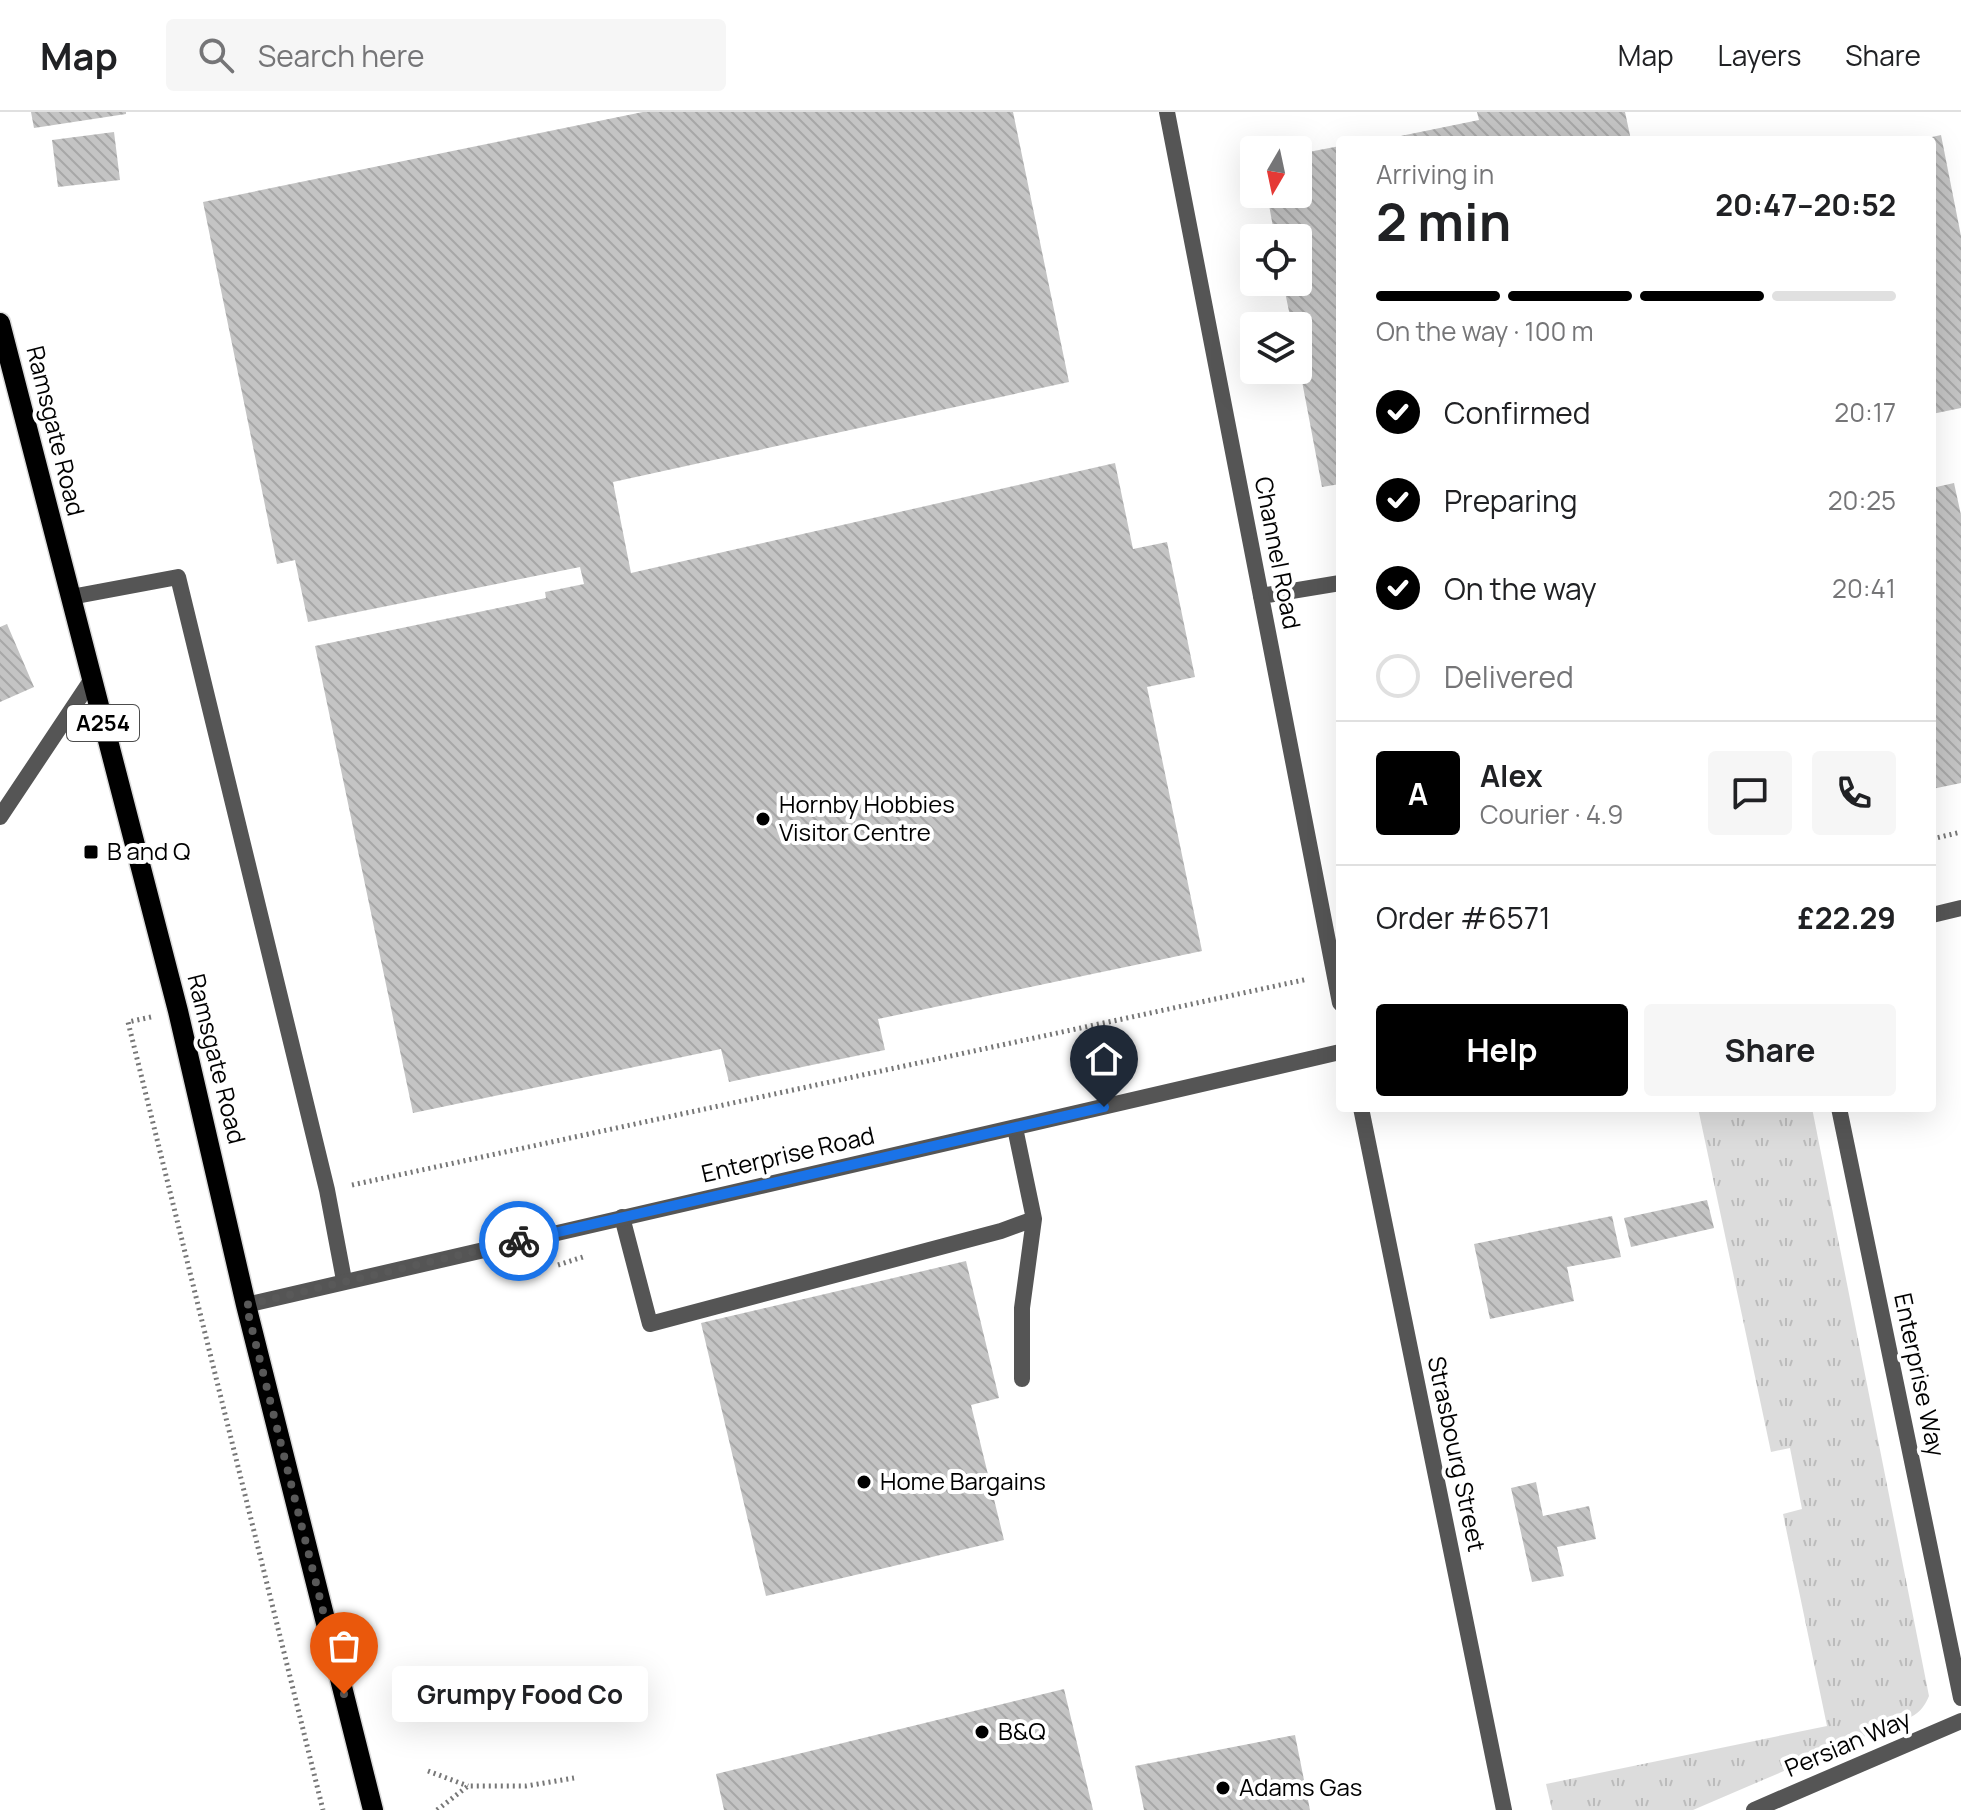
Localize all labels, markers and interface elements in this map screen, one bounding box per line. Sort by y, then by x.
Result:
search box [166,19,726,91]
text: Map [40,29,118,81]
icon: search [194,33,238,77]
text: Search here [258,35,425,76]
text: Map [1618,36,1674,74]
text: Layers [1718,36,1801,74]
text: Share [1845,36,1921,74]
north arrow [1240,136,1312,208]
map controls [1240,136,1312,384]
text: Arriving in [1376,156,1494,192]
text: 20:47–20:52 [1715,184,1896,225]
text: 2 min [1376,186,1511,257]
button: locate [1240,224,1312,296]
button: layers [1240,312,1312,384]
text: On the way · 100 m [1376,313,1594,349]
street label: Ramsgate Road [19,342,93,519]
icon: check [1376,390,1420,434]
text: Confirmed [1444,392,1591,433]
text: 20:17 [1834,394,1896,430]
street label: Channel Road [1248,474,1309,632]
icon: check [1376,478,1420,522]
text: Preparing [1444,480,1578,521]
text: 20:25 [1828,482,1896,518]
icon: check [1376,566,1420,610]
text: On the way [1444,568,1597,609]
text: 20:41 [1832,570,1896,606]
text: Delivered [1444,656,1574,697]
road number: A254 [67,705,139,741]
button: chat [1708,751,1792,835]
button: phone [1812,751,1896,835]
text: Alex [1480,755,1543,796]
text: A [1408,773,1428,814]
place label: Hornby Hobbies Visitor Centre [779,787,955,848]
text: Courier · 4.9 [1480,796,1623,832]
marker: Hornby Hobbies Visitor Centre [754,810,772,828]
place label: B and Q [107,834,190,867]
marker: B and Q [82,843,100,861]
text: Order #6571 [1376,897,1551,938]
text: £22.29 [1798,897,1896,938]
street label: Ramsgate Road [180,970,254,1147]
button: Help [1376,1004,1628,1096]
button: Share [1644,1004,1896,1096]
pin [1070,1025,1138,1107]
icon: home [1082,1037,1126,1081]
street label: Enterprise Road [698,1118,877,1189]
courier [479,1201,559,1281]
icon: bike [497,1219,541,1263]
street label: Enterprise Way [1887,1290,1954,1460]
street label: Strasbourg Street [1421,1353,1494,1554]
place label: Home Bargains [880,1464,1046,1497]
marker: Home Bargains [855,1473,873,1491]
pin [310,1612,378,1694]
icon: bag [322,1624,366,1668]
callout: Grumpy Food Co [392,1666,648,1722]
text: Grumpy Food Co [417,1676,623,1712]
street label: Persian Way [1779,1701,1916,1784]
place label: B&Q [998,1714,1046,1747]
marker: B&Q [973,1723,991,1741]
place label: Adams Gas [1239,1770,1362,1803]
marker: Adams Gas [1214,1779,1232,1797]

